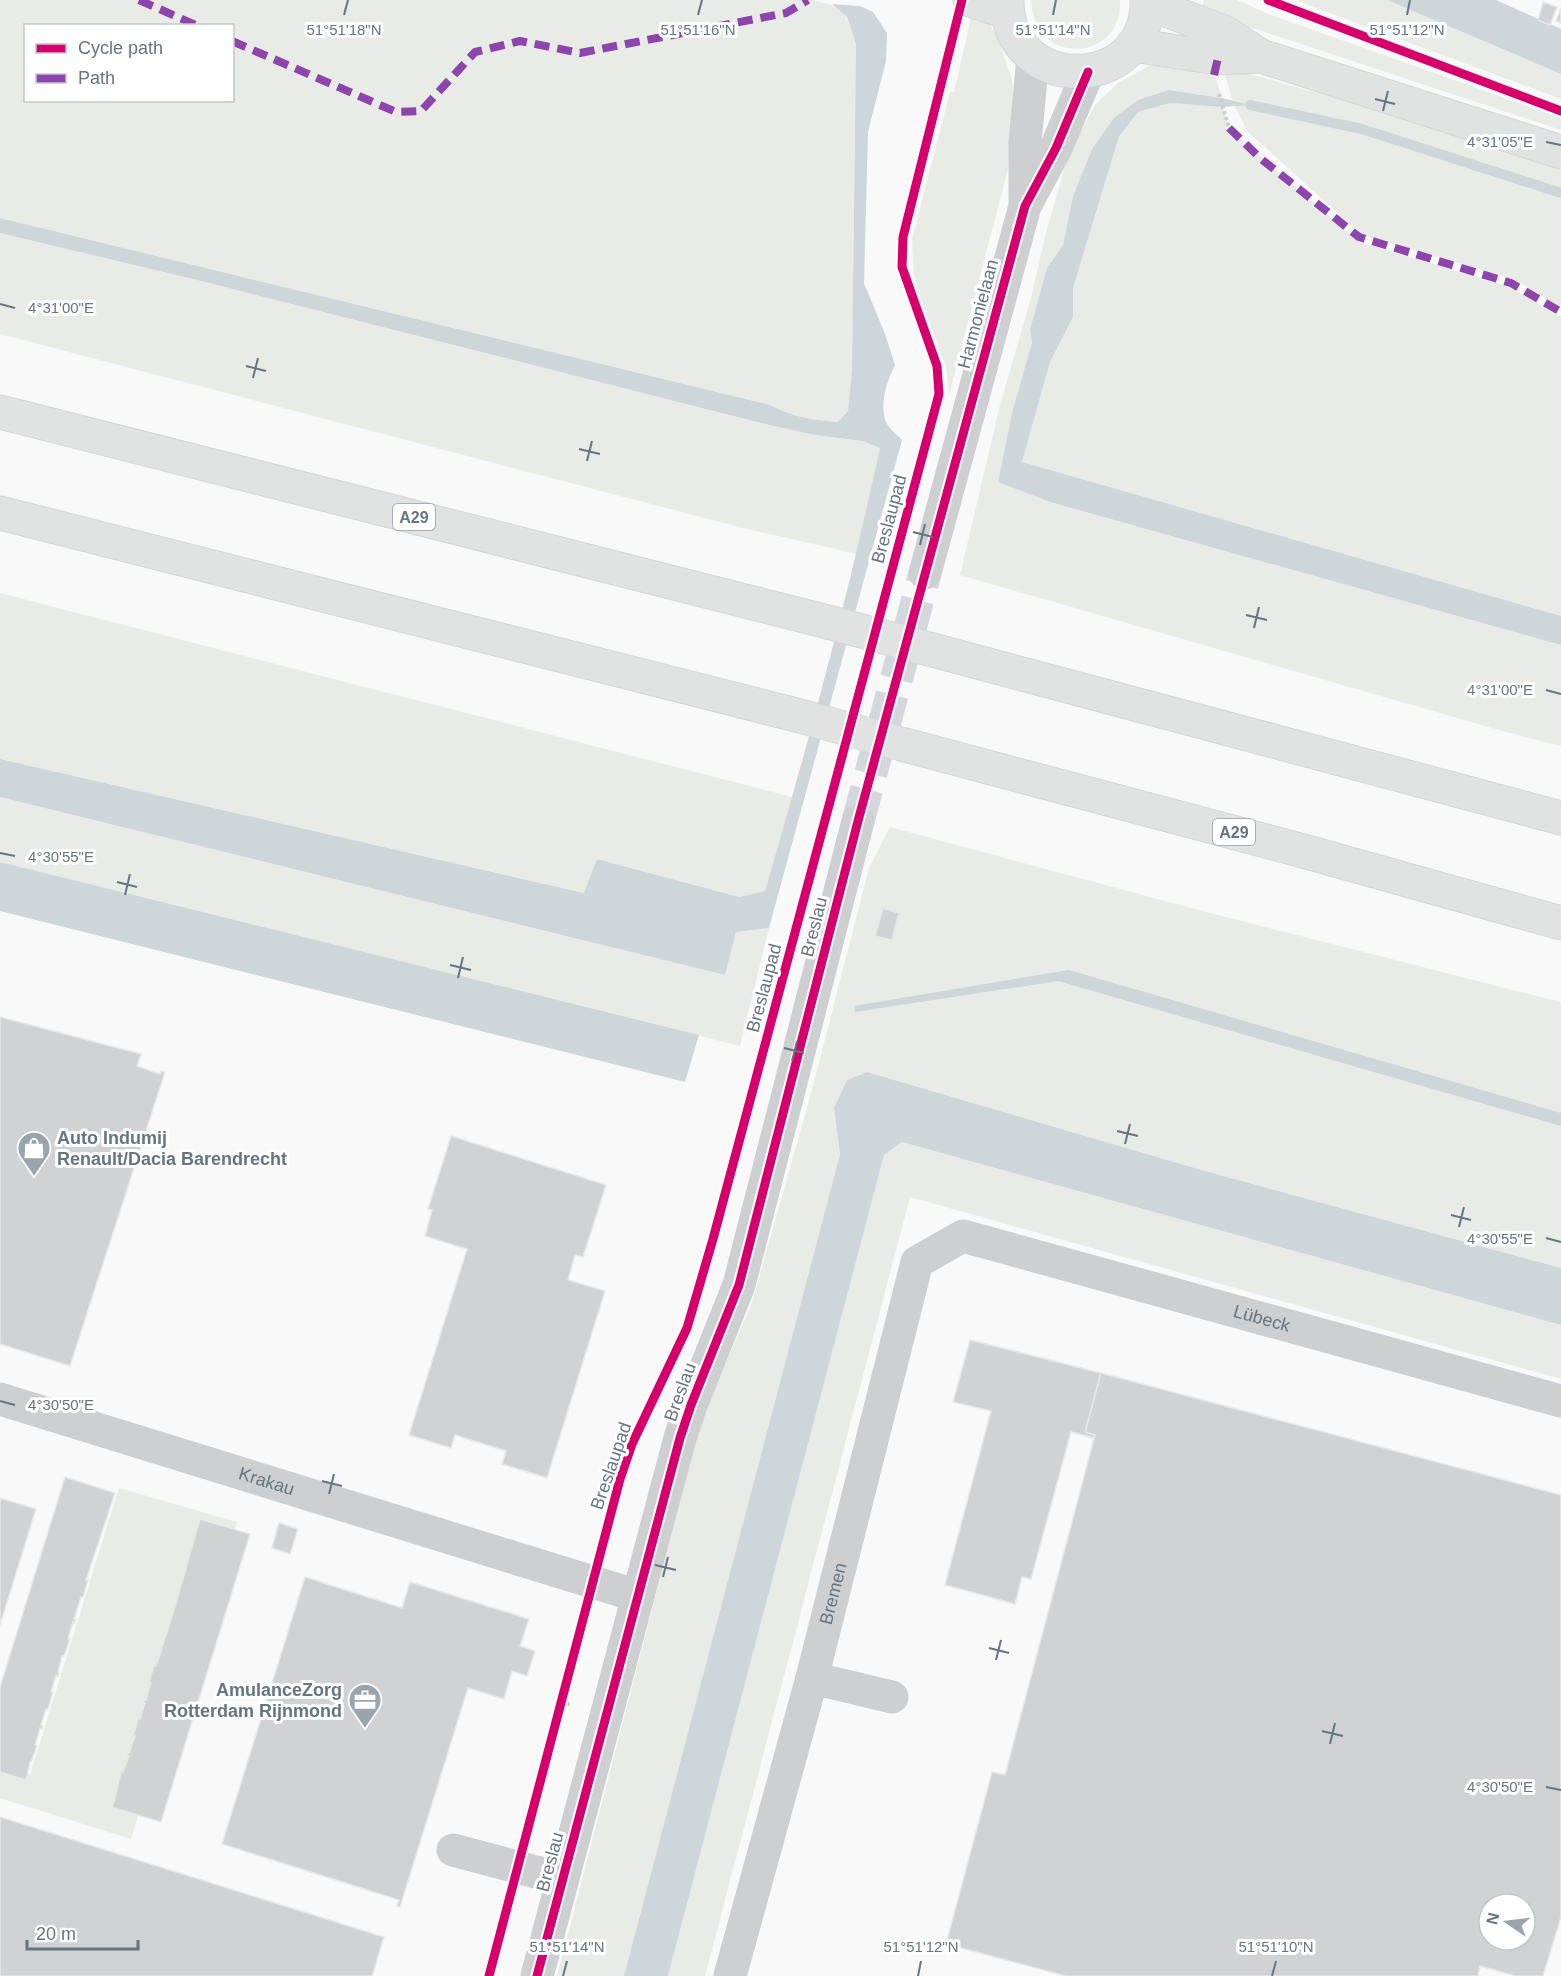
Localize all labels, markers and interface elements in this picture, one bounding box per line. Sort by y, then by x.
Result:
text: 51°51'18"N [306,21,382,38]
text: 51°51'16"N [660,21,736,38]
text: 51°51'14"N [1015,21,1091,38]
text: 51°51'12"N [1369,21,1445,38]
legend [24,24,234,102]
text: Cycle path [78,38,163,58]
text: Path [78,68,115,88]
text: 4°31'05"E [1467,133,1533,150]
street label: Harmonielaan [954,257,1002,371]
text: 4°31'00"E [28,299,94,316]
street label: Breslaupad [868,472,910,566]
road number: A29 [393,504,435,530]
text: 4°31'00"E [1467,681,1533,698]
road number: A29 [1213,819,1255,845]
text: 4°30'55"E [28,848,94,865]
street label: Breslau [797,895,831,959]
street label: Breslaupad [743,941,785,1035]
place label: Auto Indumij Renault/Dacia Barendrecht [57,1128,287,1169]
shop icon: Auto Indumij Renault/Dacia Barendrecht [16,1130,52,1177]
text: 4°30'55"E [1467,1230,1533,1247]
street label: Lübeck [1231,1301,1293,1336]
street label: Breslau [660,1360,700,1424]
text: 4°30'50"E [28,1396,94,1413]
street label: Breslaupad [587,1420,635,1512]
street label: Krakau [236,1463,297,1499]
street label: Bremen [816,1561,851,1627]
place label: AmulanceZorg Rotterdam Rijnmond [164,1680,342,1721]
office icon: AmulanceZorg Rotterdam Rijnmond [347,1682,383,1729]
text: 4°30'50"E [1467,1778,1533,1795]
street label: Breslau [532,1830,568,1894]
north arrow [1477,1892,1537,1952]
text: N [1483,1911,1503,1926]
scale bar [27,1913,138,1951]
text: 20 m [36,1924,76,1944]
text: 51°51'14"N [529,1938,605,1955]
text: 51°51'12"N [883,1938,959,1955]
text: 51°51'10"N [1238,1938,1314,1955]

